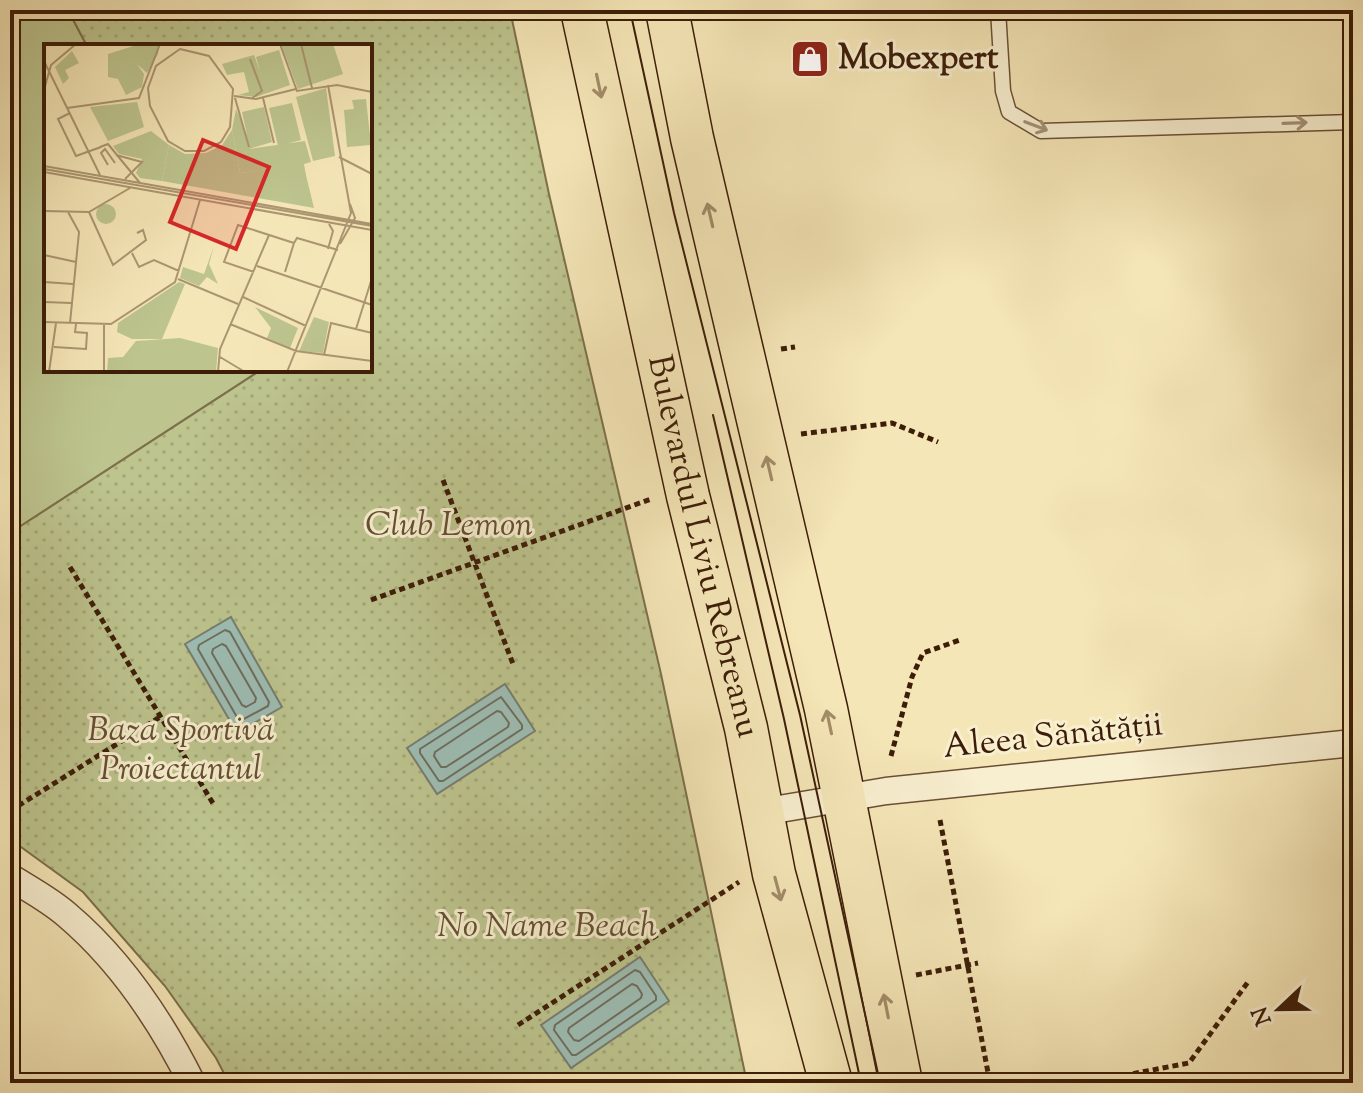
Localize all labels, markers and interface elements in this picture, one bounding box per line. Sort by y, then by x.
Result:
place label: Mobexpert [838,35,999,84]
shop icon: Mobexpert [789,38,831,80]
inset map [44,44,372,372]
one-way arrow [592,73,607,99]
one-way arrow [1281,116,1308,131]
one-way arrow [1023,120,1048,134]
one-way arrow [702,203,717,229]
street label: Bulevardul Liviu Rebreanu [634,351,772,743]
one-way arrow [761,456,776,482]
park label: Club Lemon [365,502,533,551]
street label: Aleea Sănătății [941,701,1165,773]
park label: Baza Sportivă Proiectantul [88,707,274,795]
one-way arrow [821,709,836,735]
one-way arrow [772,875,787,901]
park label: No Name Beach [437,903,657,952]
north arrow [1239,969,1319,1049]
one-way arrow [878,994,893,1020]
text: N [1245,1001,1281,1030]

